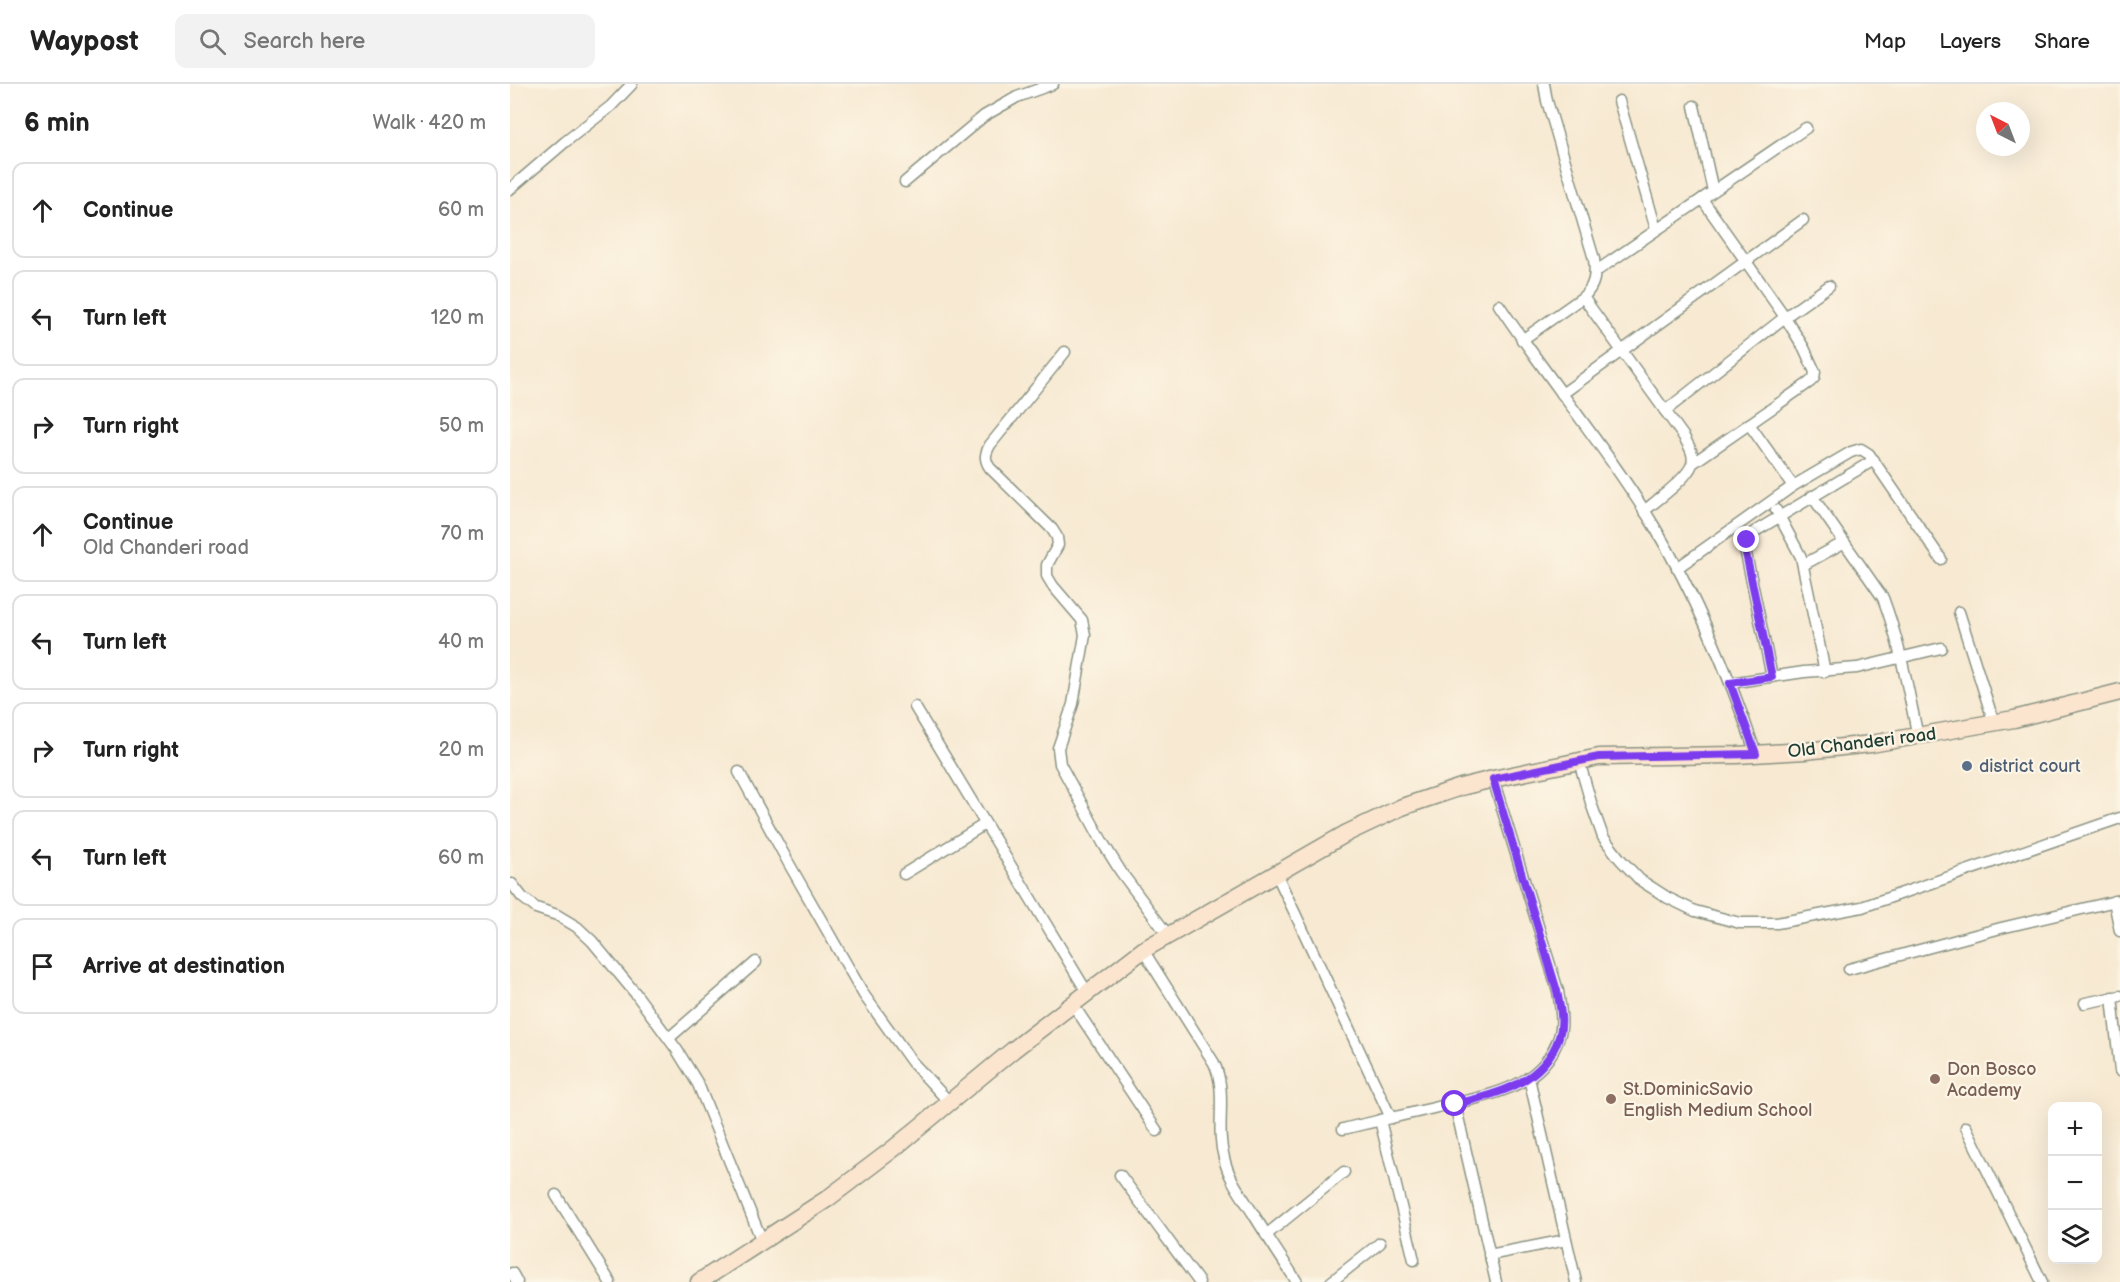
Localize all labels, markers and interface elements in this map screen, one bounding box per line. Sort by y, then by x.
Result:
search box [175,14,595,68]
text: Waypost [30,25,139,58]
icon: search [196,25,229,58]
text: Search here [244,28,365,55]
text: Map [1864,29,1906,54]
text: Layers [1939,29,2001,54]
text: Share [2034,29,2090,54]
north arrow [1976,102,2030,156]
text: 6 min [24,108,90,139]
text: Walk · 420 m [373,111,486,135]
icon: ahead [26,194,59,227]
text: Continue [83,197,173,224]
text: 60 m [438,198,484,222]
icon: left [26,302,59,335]
text: Turn left [83,305,167,332]
text: 120 m [431,306,484,330]
icon: right [26,410,59,443]
text: Turn right [83,413,179,440]
text: 50 m [439,414,484,438]
text: Continue [83,509,173,536]
icon: ahead [26,518,59,551]
text: 70 m [440,522,484,546]
route end [1733,526,1759,552]
text: Old Chanderi road [83,536,249,560]
icon: left [26,626,59,659]
text: Turn left [83,629,167,656]
text: 40 m [438,630,484,654]
street label: Old Chanderi road [1787,723,1937,763]
icon: right [26,734,59,767]
text: Turn right [83,737,179,764]
text: 20 m [439,738,484,762]
place label: district court [1979,756,2081,777]
marker: district court [1960,759,1974,773]
icon: left [26,842,59,875]
text: Turn left [83,845,167,872]
text: 60 m [438,846,484,870]
icon: arrive [26,950,59,983]
text: Arrive at destination [83,953,285,980]
place label: Don Bosco Academy [1947,1059,2036,1101]
marker: Don Bosco Academy [1928,1072,1942,1086]
place label: St.DominicSavio English Medium School [1623,1079,1812,1121]
route start [1441,1090,1467,1116]
marker: St.DominicSavio English Medium School [1604,1092,1618,1106]
map controls [2048,1102,2102,1264]
button: + [2048,1102,2102,1156]
button: − [2048,1156,2102,1210]
button: layers [2048,1210,2102,1264]

